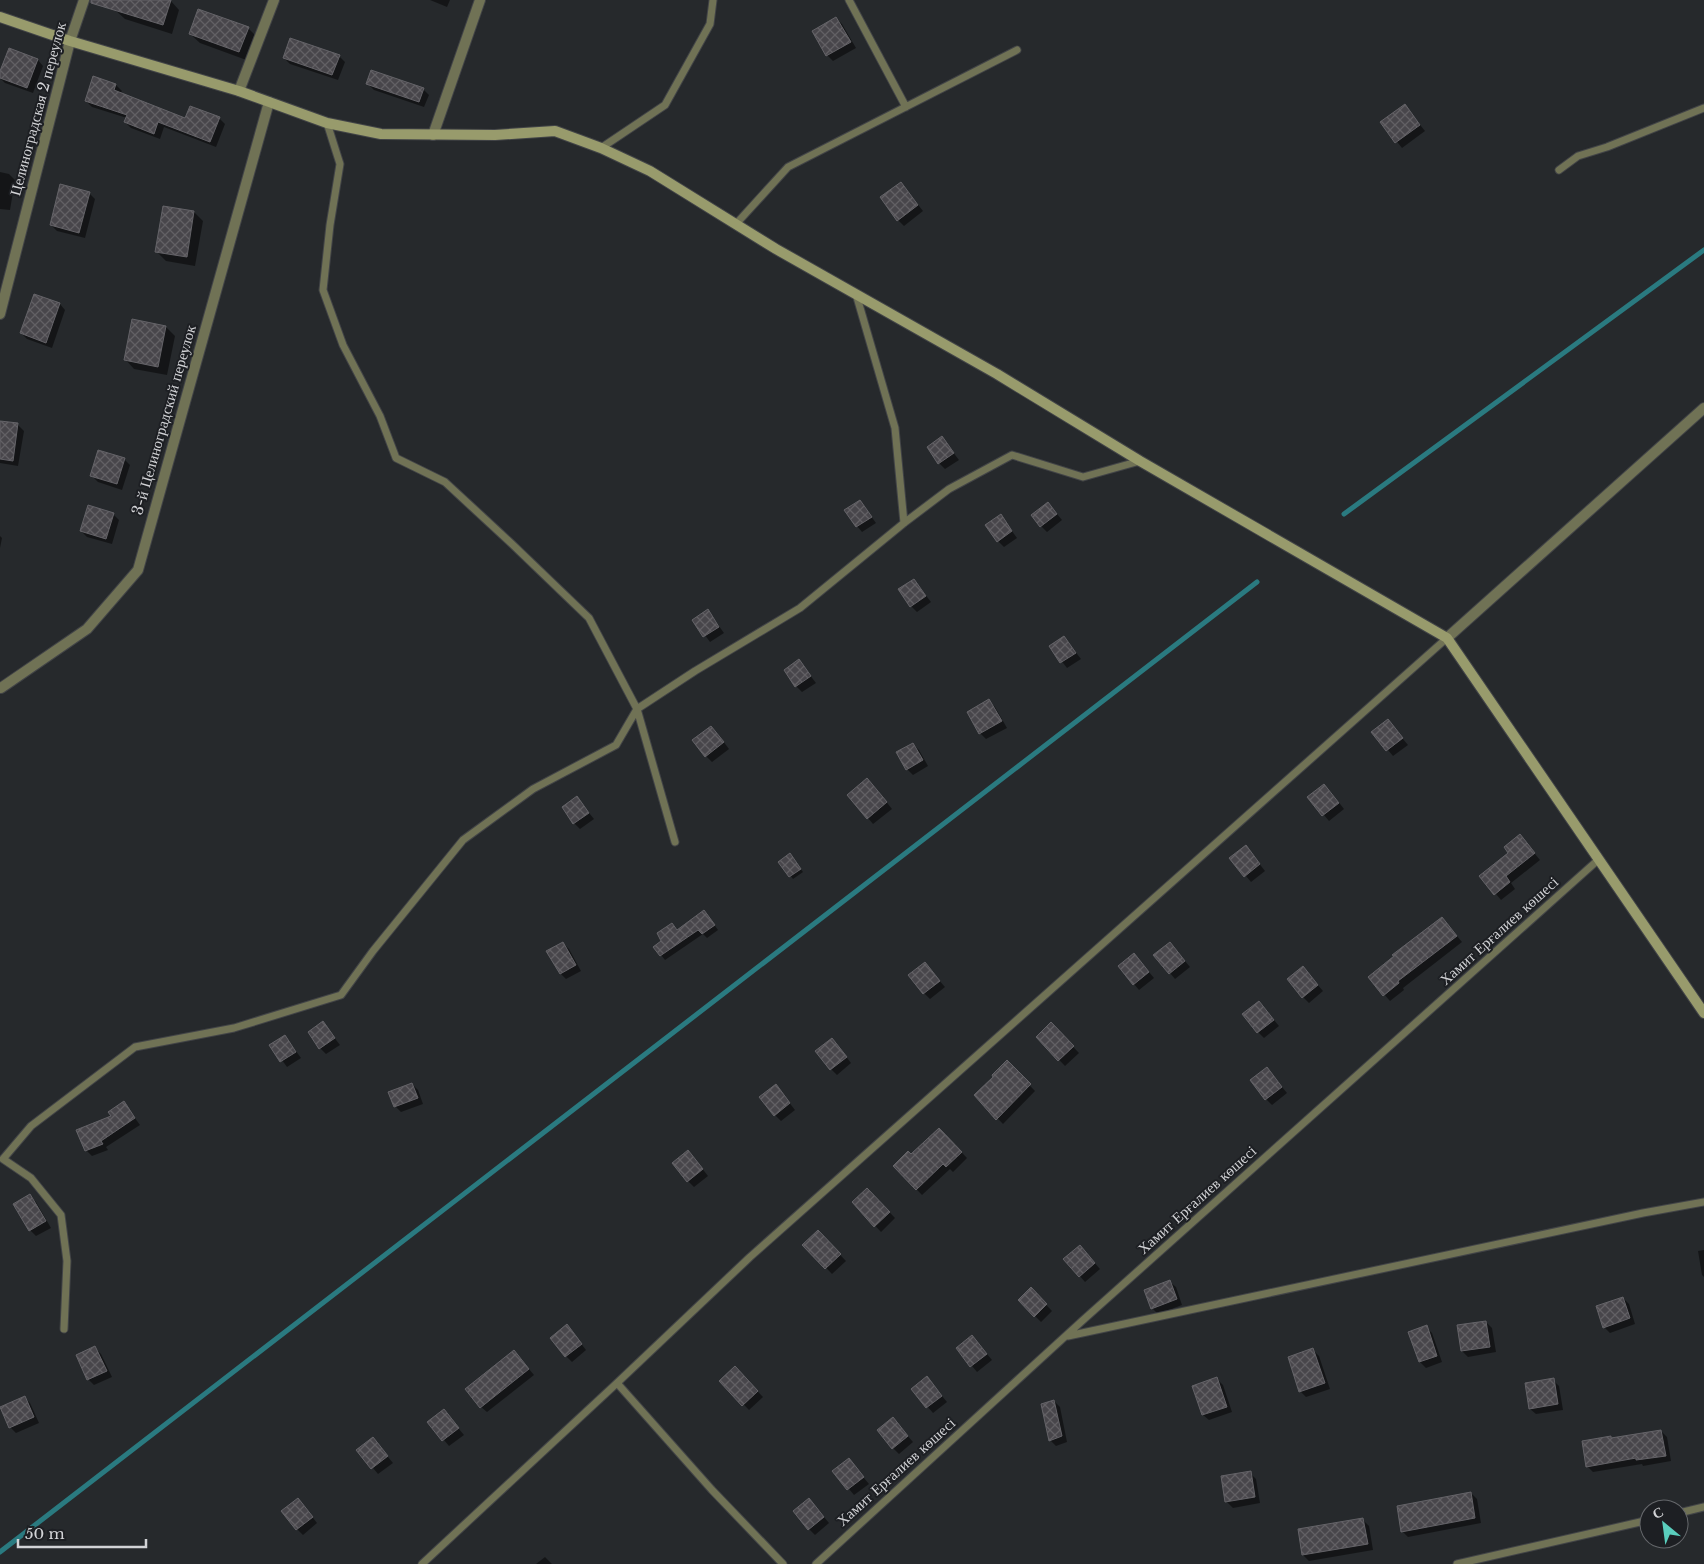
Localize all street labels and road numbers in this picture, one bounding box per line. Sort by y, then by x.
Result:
street label: Целиноградская 2 переулок [5,19,70,198]
street label: 3-й Целиноградский переулок [127,322,200,517]
street label: Хамит Ерғалиев көшесі [1435,872,1562,989]
street label: Хамит Ерғалиев көшесі [1133,1141,1260,1258]
street label: Хамит Ерғалиев көшесі [832,1413,959,1530]

